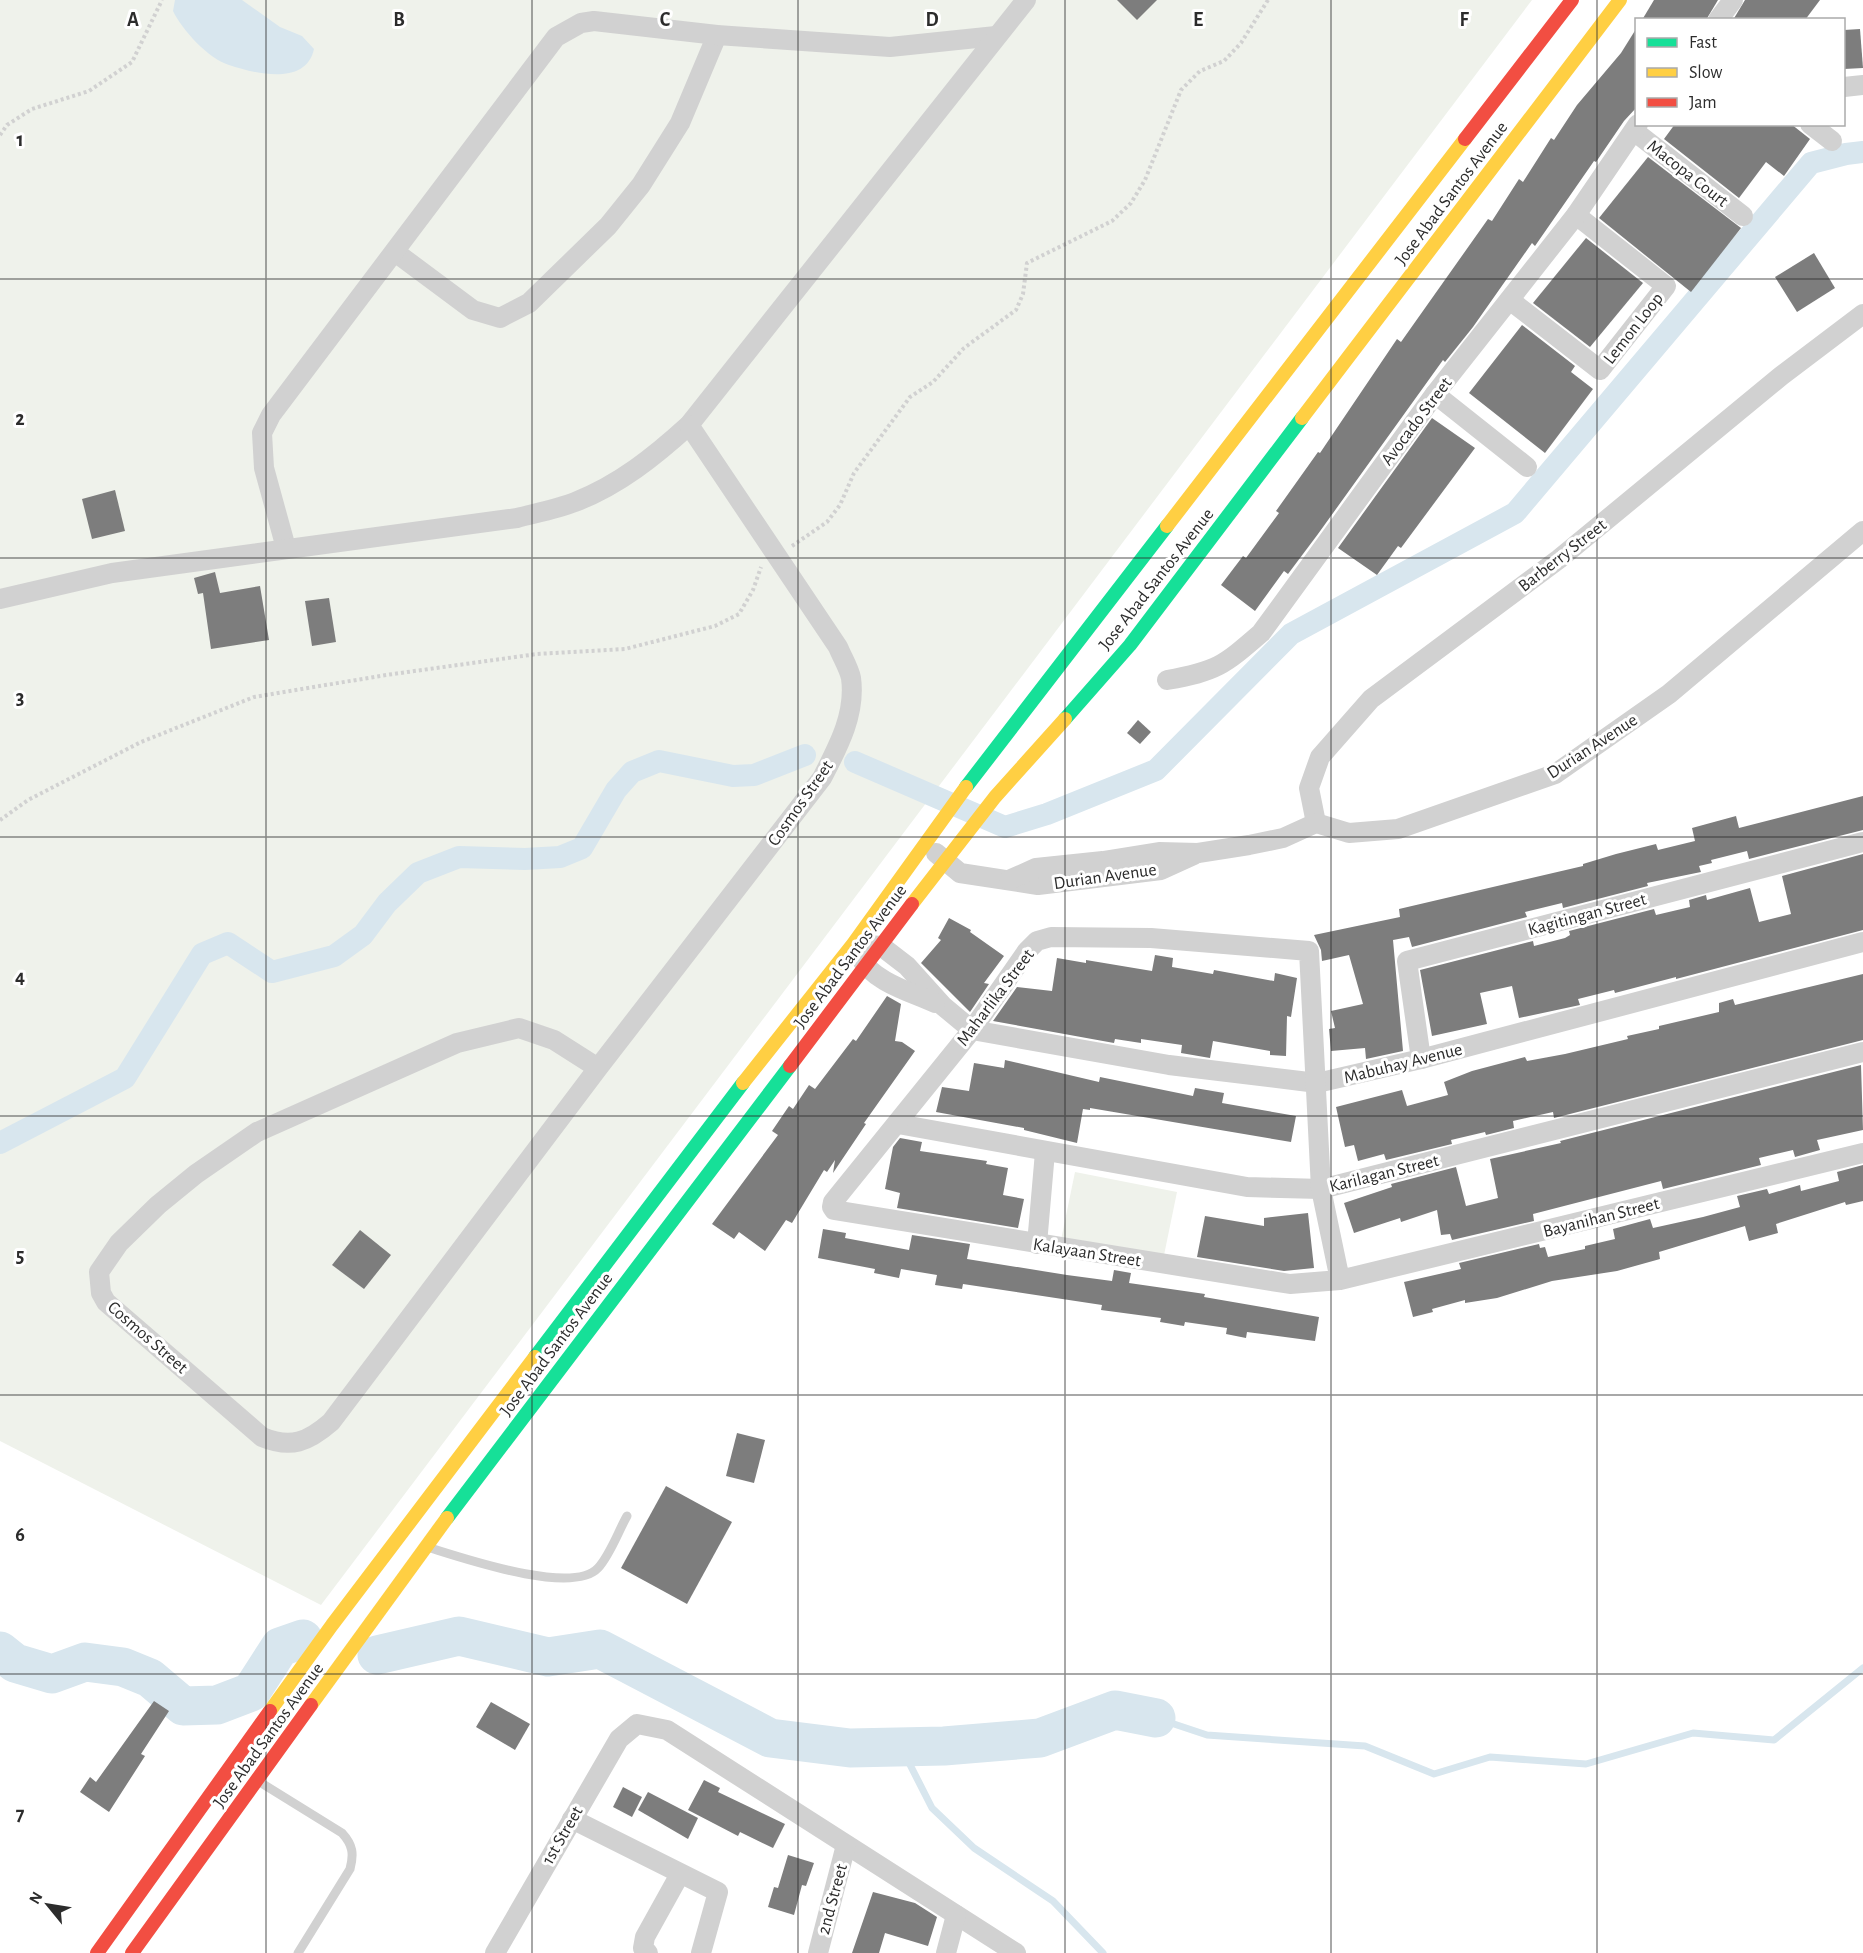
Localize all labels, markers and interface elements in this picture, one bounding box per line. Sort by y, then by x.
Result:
text: A [127,10,139,30]
text: B [393,10,405,30]
text: C [660,10,671,30]
text: D [925,10,939,30]
text: E [1193,10,1203,30]
text: F [1459,10,1469,30]
legend [1635,18,1845,126]
text: Fast [1689,34,1717,52]
text: Slow [1689,64,1722,82]
text: Jam [1689,94,1717,112]
street label: Jose Abad Santos Avenue [1392,119,1511,269]
text: 1 [16,130,24,150]
street label: Macopa Court [1644,137,1731,211]
street label: Lemon Loop [1601,290,1667,368]
street label: Avocado Street [1378,374,1456,469]
text: 2 [15,409,25,429]
street label: Jose Abad Santos Avenue [1096,505,1218,654]
street label: Barberry Street [1515,516,1610,596]
text: 3 [16,688,24,708]
street label: Durian Avenue [1544,711,1641,783]
street label: Cosmos Street [765,757,837,850]
street label: Durian Avenue [1053,861,1158,893]
street label: Jose Abad Santos Avenue [791,882,910,1032]
street label: Kagitingan Street [1526,890,1649,939]
street label: Maharlika Street [954,946,1038,1049]
text: 4 [15,967,25,987]
street label: Mabuhay Avenue [1342,1041,1464,1087]
street label: Karilagan Street [1328,1152,1441,1196]
street label: Bayanihan Street [1541,1195,1661,1241]
street label: Kalayaan Street [1032,1236,1142,1270]
text: 5 [16,1246,24,1266]
street label: Jose Abad Santos Avenue [497,1270,616,1420]
street label: Cosmos Street [104,1298,191,1377]
text: 6 [15,1525,25,1545]
street label: Jose Abad Santos Avenue [210,1660,327,1811]
street label: 1st Street [539,1803,587,1868]
text: 7 [16,1804,25,1824]
street label: 2nd Street [815,1862,851,1936]
north arrow [18,1875,78,1935]
text: N [26,1889,46,1907]

